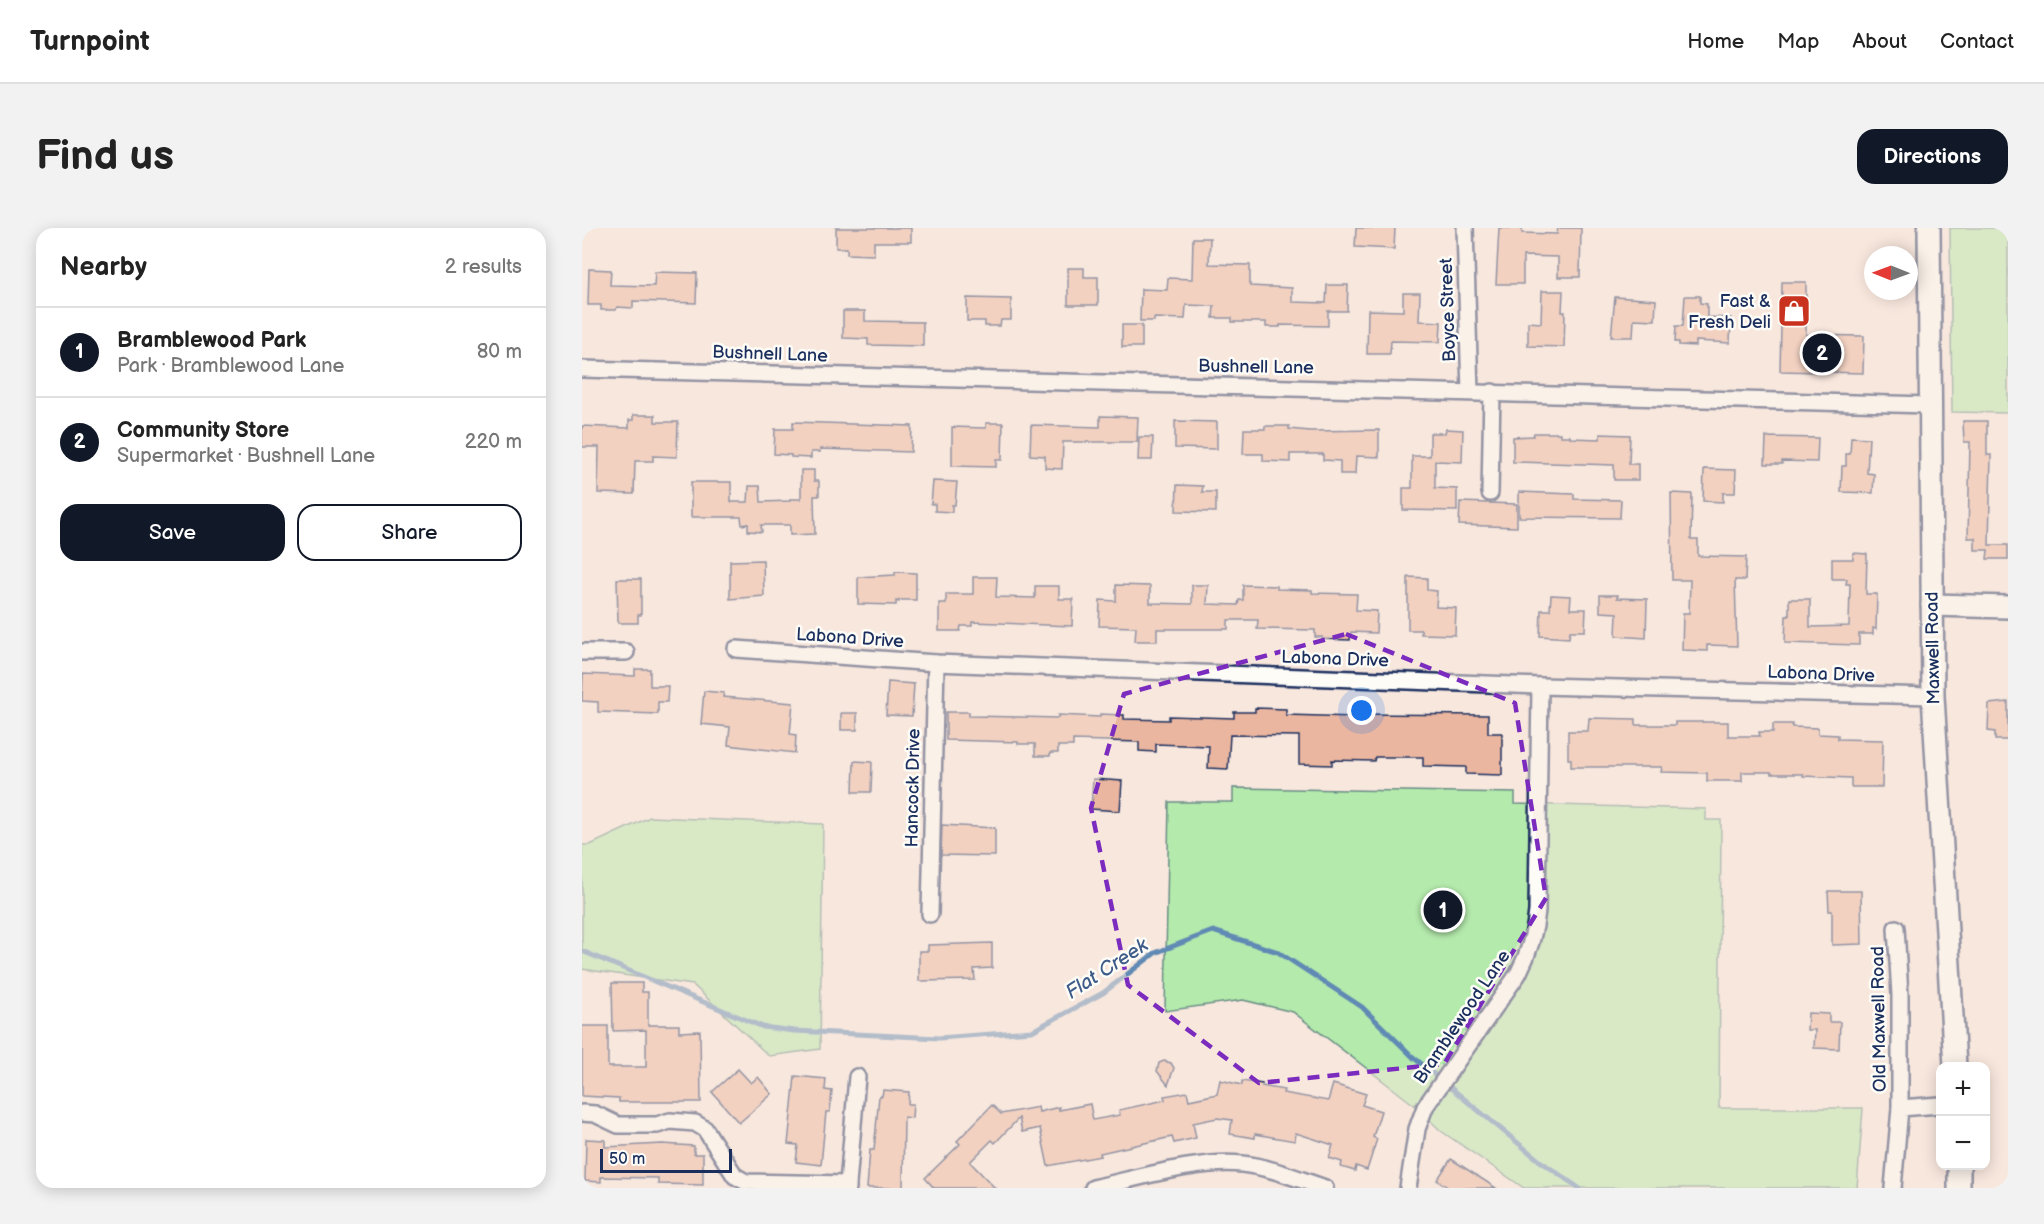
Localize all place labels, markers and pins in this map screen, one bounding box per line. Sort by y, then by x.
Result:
place label: Fast & Fresh Deli [1688,291,1771,333]
shop icon: Fast & Fresh Deli [1776,293,1812,329]
pin: 2 [1802,330,1842,376]
pin: 1 [1424,888,1462,932]

